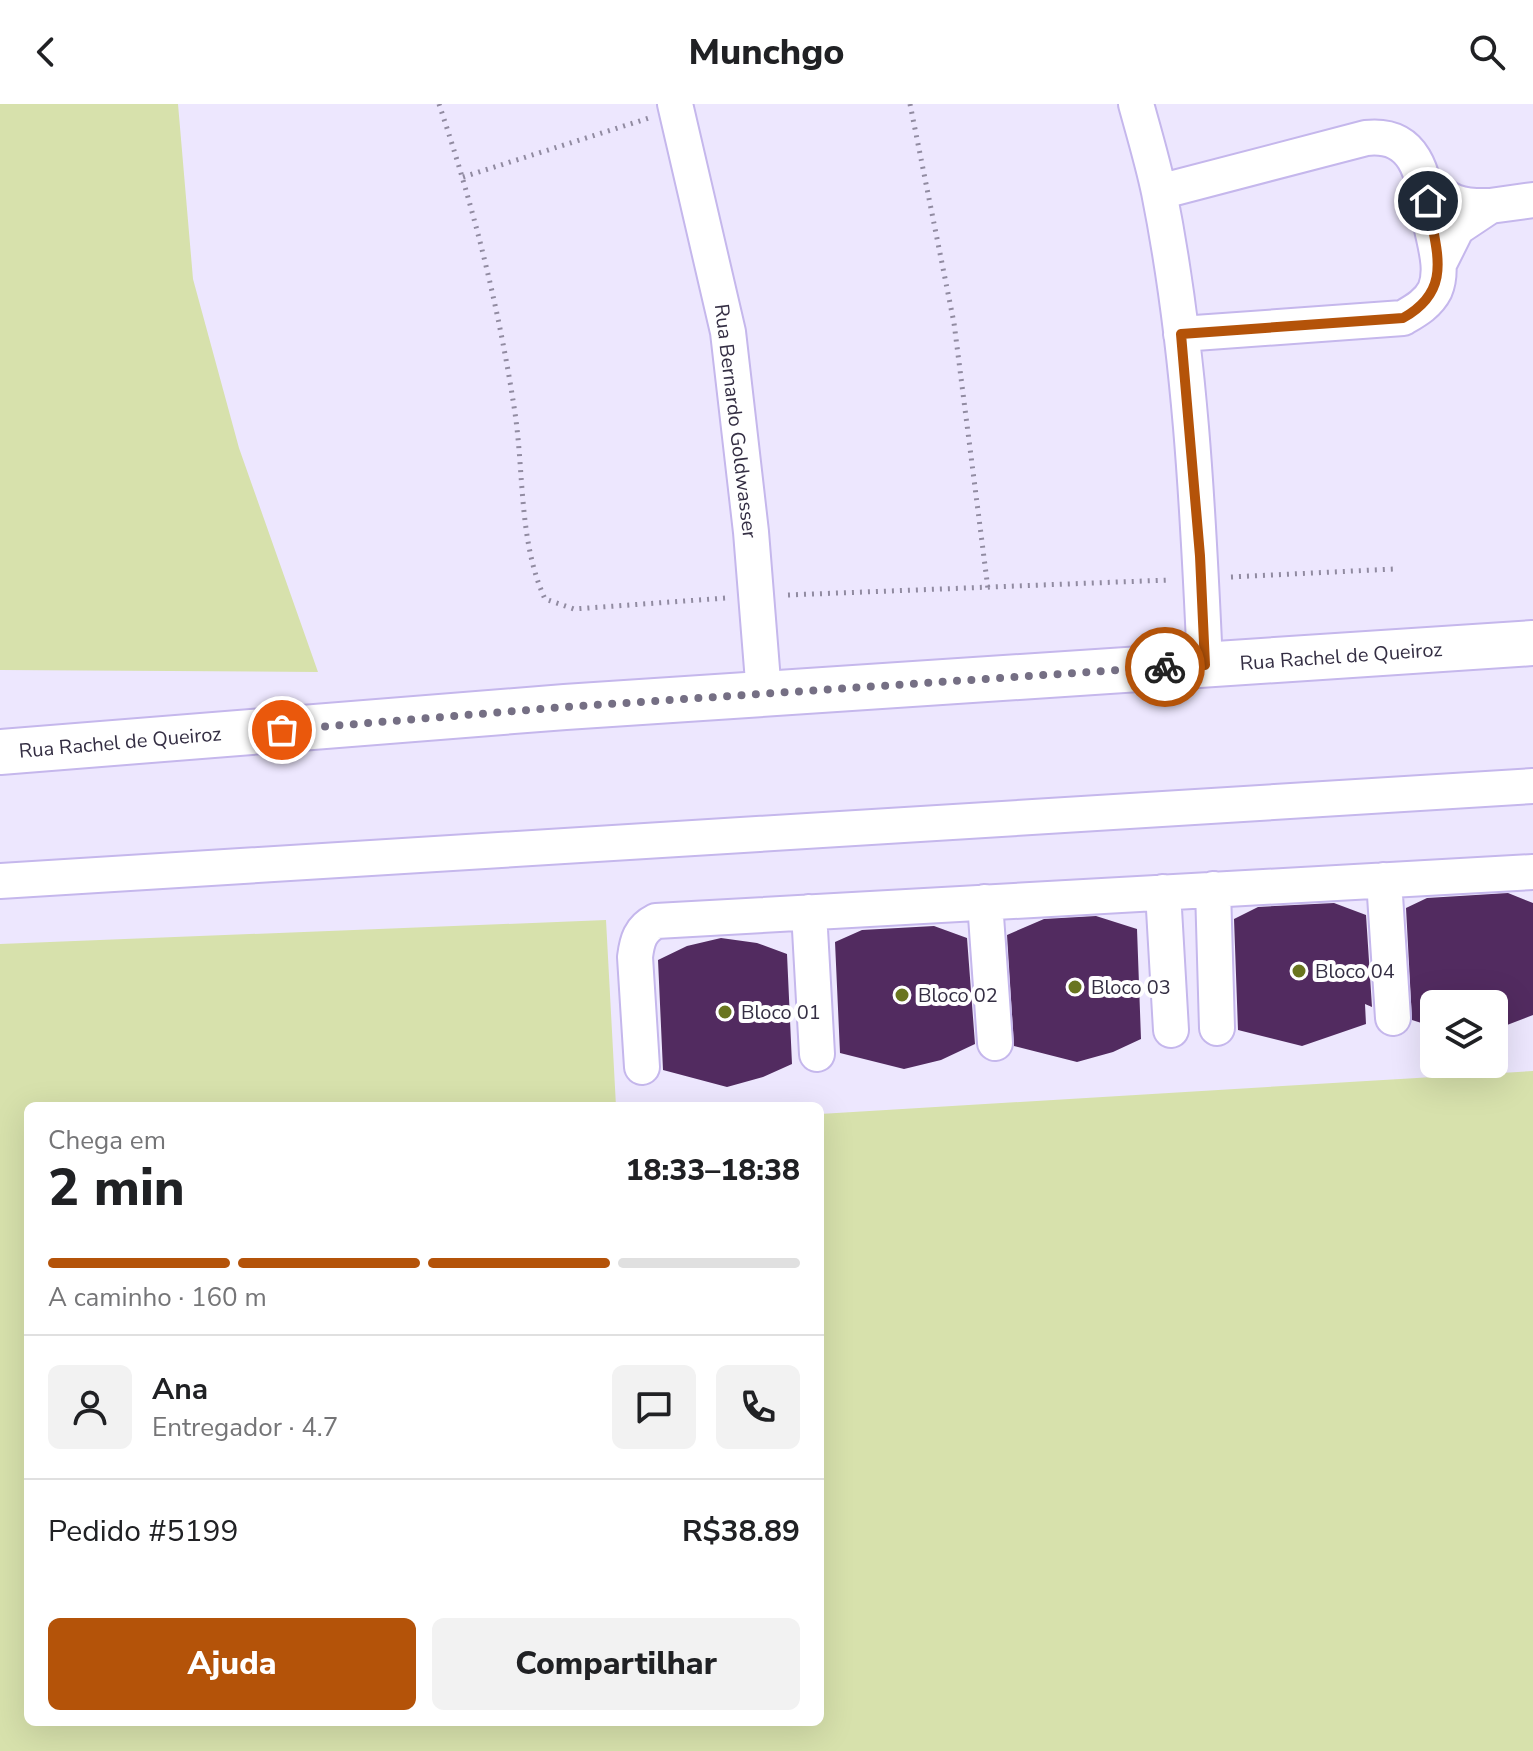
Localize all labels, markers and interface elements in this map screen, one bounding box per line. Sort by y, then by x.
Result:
text: Munchgo [688,28,845,77]
icon: back [24,30,68,74]
icon: search [1465,30,1509,74]
pin [1394,167,1462,235]
icon: home [1406,179,1450,223]
street label: Rua Bernardo Goldwasser [708,302,763,540]
courier [1125,627,1205,707]
street label: Rua Rachel de Queiroz [1239,636,1443,677]
icon: bike [1143,645,1187,689]
pin [248,696,316,764]
icon: bag [260,708,304,752]
street label: Rua Rachel de Queiroz [18,720,222,765]
place label: Bloco 04 [1315,958,1395,985]
marker: Bloco 04 [1290,962,1308,980]
place label: Bloco 03 [1091,974,1171,1001]
marker: Bloco 03 [1066,978,1084,996]
place label: Bloco 02 [918,982,998,1009]
marker: Bloco 02 [893,986,911,1004]
map controls [1420,990,1508,1078]
button: layers [1420,990,1508,1078]
place label: Bloco 01 [741,999,821,1026]
marker: Bloco 01 [716,1003,734,1021]
text: Chega em [48,1123,166,1158]
text: 18:33–18:38 [625,1150,800,1191]
text: 2 min [48,1152,185,1223]
text: A caminho · 160 m [48,1280,267,1315]
button: person [48,1365,132,1449]
button: chat [612,1365,696,1449]
button: phone [716,1365,800,1449]
text: Ana [152,1369,208,1410]
text: Entregador · 4.7 [152,1410,338,1445]
text: Pedido #5199 [48,1511,239,1552]
text: R$38.89 [682,1511,800,1552]
button: Ajuda [48,1618,416,1710]
button: Compartilhar [432,1618,800,1710]

